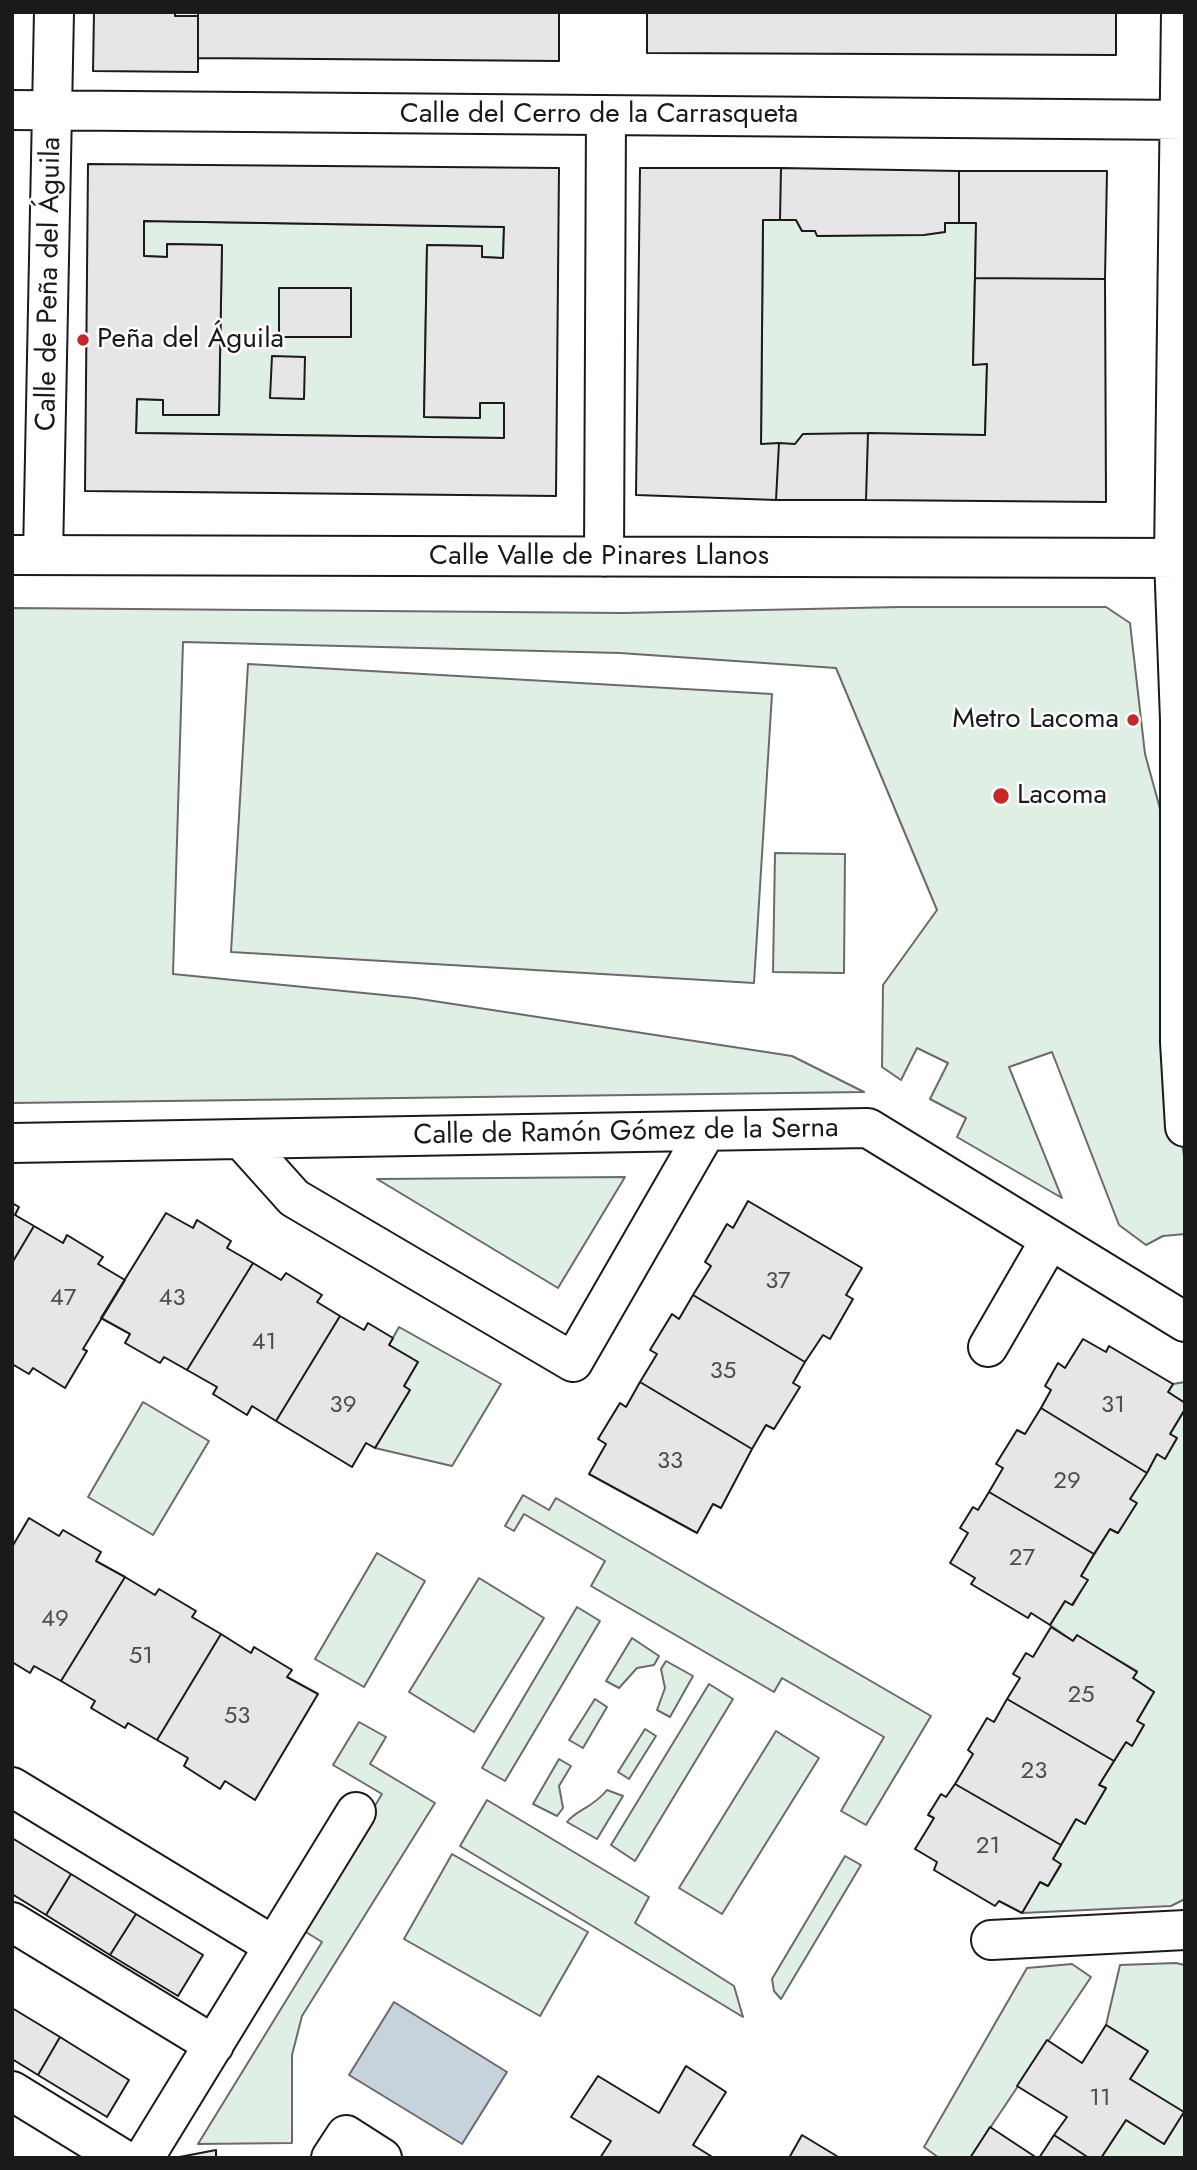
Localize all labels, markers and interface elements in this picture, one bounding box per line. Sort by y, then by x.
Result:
street label: Calle del Cerro de la Carrasqueta [400,98,798,132]
street label: Calle de Peña del Águila [31,137,69,431]
place label: Peña del Águila [97,323,284,357]
marker: Peña del Águila [75,332,91,348]
street label: Calle Valle de Pinares Llanos [429,540,769,574]
place label: Metro Lacoma [952,703,1119,737]
marker: Metro Lacoma [1125,712,1141,728]
place label: Lacoma [1017,779,1107,813]
marker: Lacoma [991,786,1011,806]
street label: Calle de Ramón Gómez de la Serna [413,1112,839,1154]
house number: 37 [765,1268,791,1296]
house number: 47 [50,1285,76,1313]
house number: 43 [158,1285,186,1313]
house number: 41 [252,1329,276,1357]
house number: 35 [710,1358,736,1386]
house number: 39 [330,1392,356,1420]
house number: 31 [1101,1392,1125,1420]
house number: 33 [657,1448,683,1476]
house number: 29 [1053,1468,1081,1496]
house number: 27 [1009,1545,1035,1573]
house number: 49 [41,1606,69,1634]
house number: 51 [129,1643,153,1671]
house number: 25 [1067,1682,1095,1710]
house number: 53 [224,1703,250,1731]
house number: 23 [1021,1758,1047,1786]
house number: 21 [976,1833,1000,1861]
house number: 11 [1089,2085,1111,2113]

